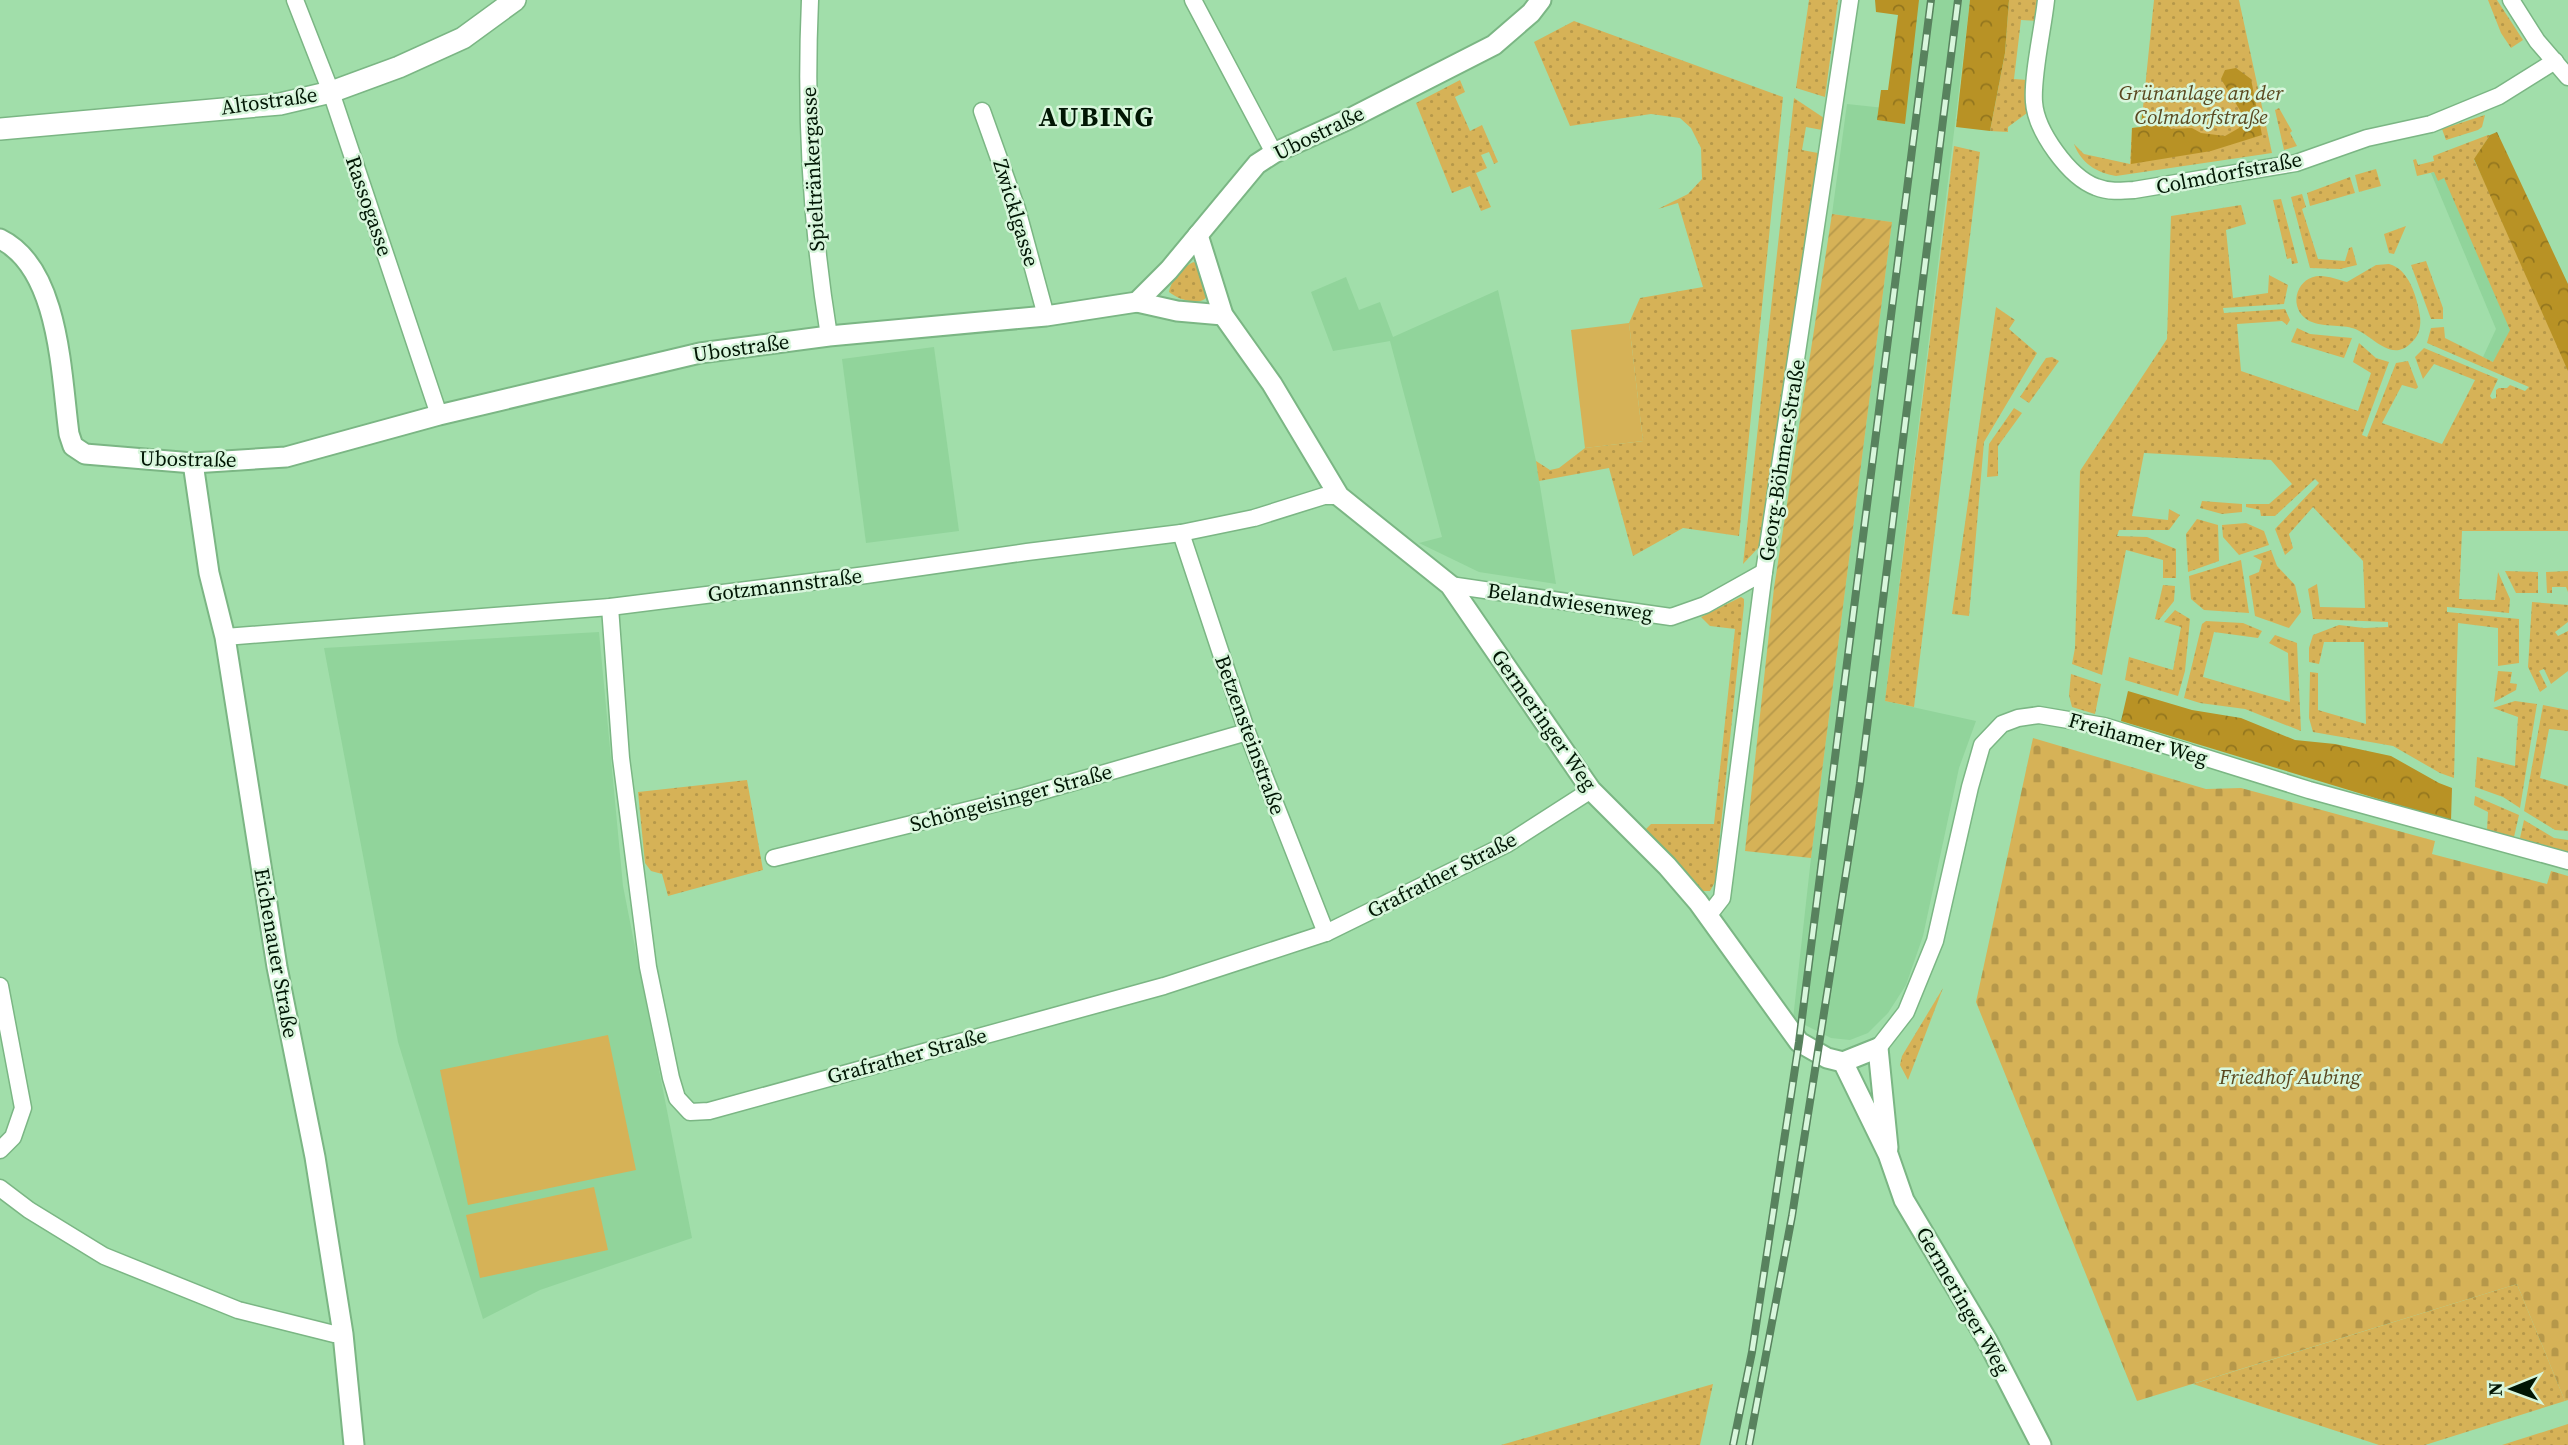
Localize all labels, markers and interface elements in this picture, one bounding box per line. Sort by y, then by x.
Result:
park label: Grünanlage an der Colmdorfstraße [2119,78,2284,131]
street label: Altostraße [219,79,319,122]
street label: Spieltränkergasse [794,86,831,252]
district label: AUBING [1039,97,1155,135]
street label: Ubostraße [1269,98,1369,167]
street label: Colmdorfstraße [2154,144,2304,201]
street label: Rassogasse [339,152,400,260]
street label: Zwicklgasse [986,156,1047,270]
street label: Ubostraße [691,326,791,369]
street label: Georg-Böhmer-Straße [1751,357,1812,563]
street label: Ubostraße [139,443,237,474]
street label: Gotzmannstraße [706,561,864,608]
street label: Belandwiesenweg [1485,576,1655,627]
street label: Germeringer Weg [1485,643,1604,796]
street label: Betzensteinstraße [1208,651,1293,819]
street label: Freihamer Weg [2065,705,2211,772]
street label: Schöngeisinger Straße [906,757,1115,838]
street label: Grafrather Straße [1362,824,1522,925]
street label: Eichenauer Straße [247,866,306,1040]
street label: Grafrather Straße [824,1020,990,1091]
park label: Friedhof Aubing [2218,1062,2362,1091]
street label: Germeringer Weg [1909,1222,2018,1380]
north arrow [2477,1354,2547,1424]
text: N [2482,1382,2508,1396]

